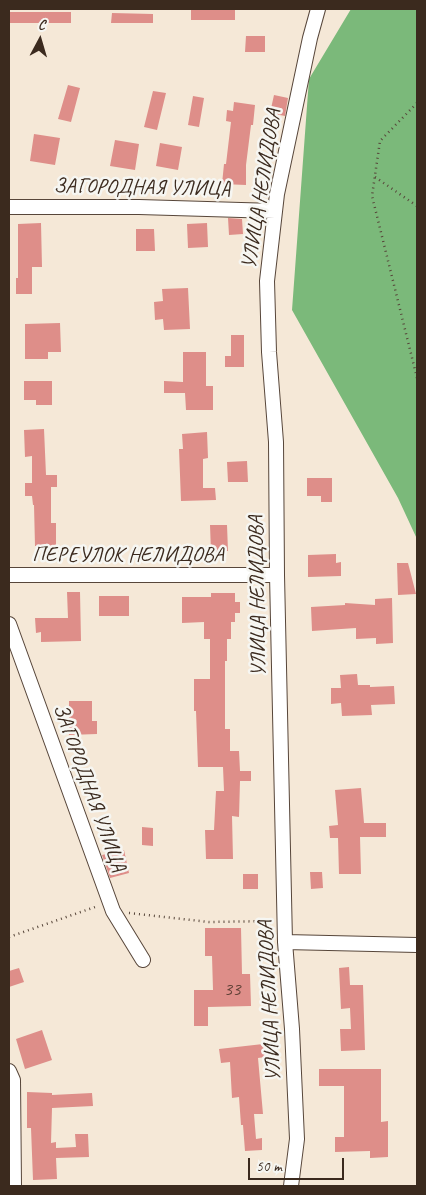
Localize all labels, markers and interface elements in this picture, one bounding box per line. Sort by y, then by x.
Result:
north arrow [15,15,65,65]
text: С [37,16,46,33]
street label: УЛИЦА НЕЛИДОВА [237,107,287,271]
street label: ЗАГОРОДНАЯ УЛИЦА [53,174,231,202]
street label: УЛИЦА НЕЛИДОВА [244,515,272,677]
street label: ПЕРЕУЛОК НЕЛИДОВА [32,542,224,568]
street label: ЗАГОРОДНАЯ УЛИЦА [47,701,131,875]
street label: УЛИЦА НЕЛИДОВА [253,920,287,1082]
house number: 33 [223,979,241,1001]
scale bar [251,1148,347,1180]
text: 50 m [256,1157,282,1176]

